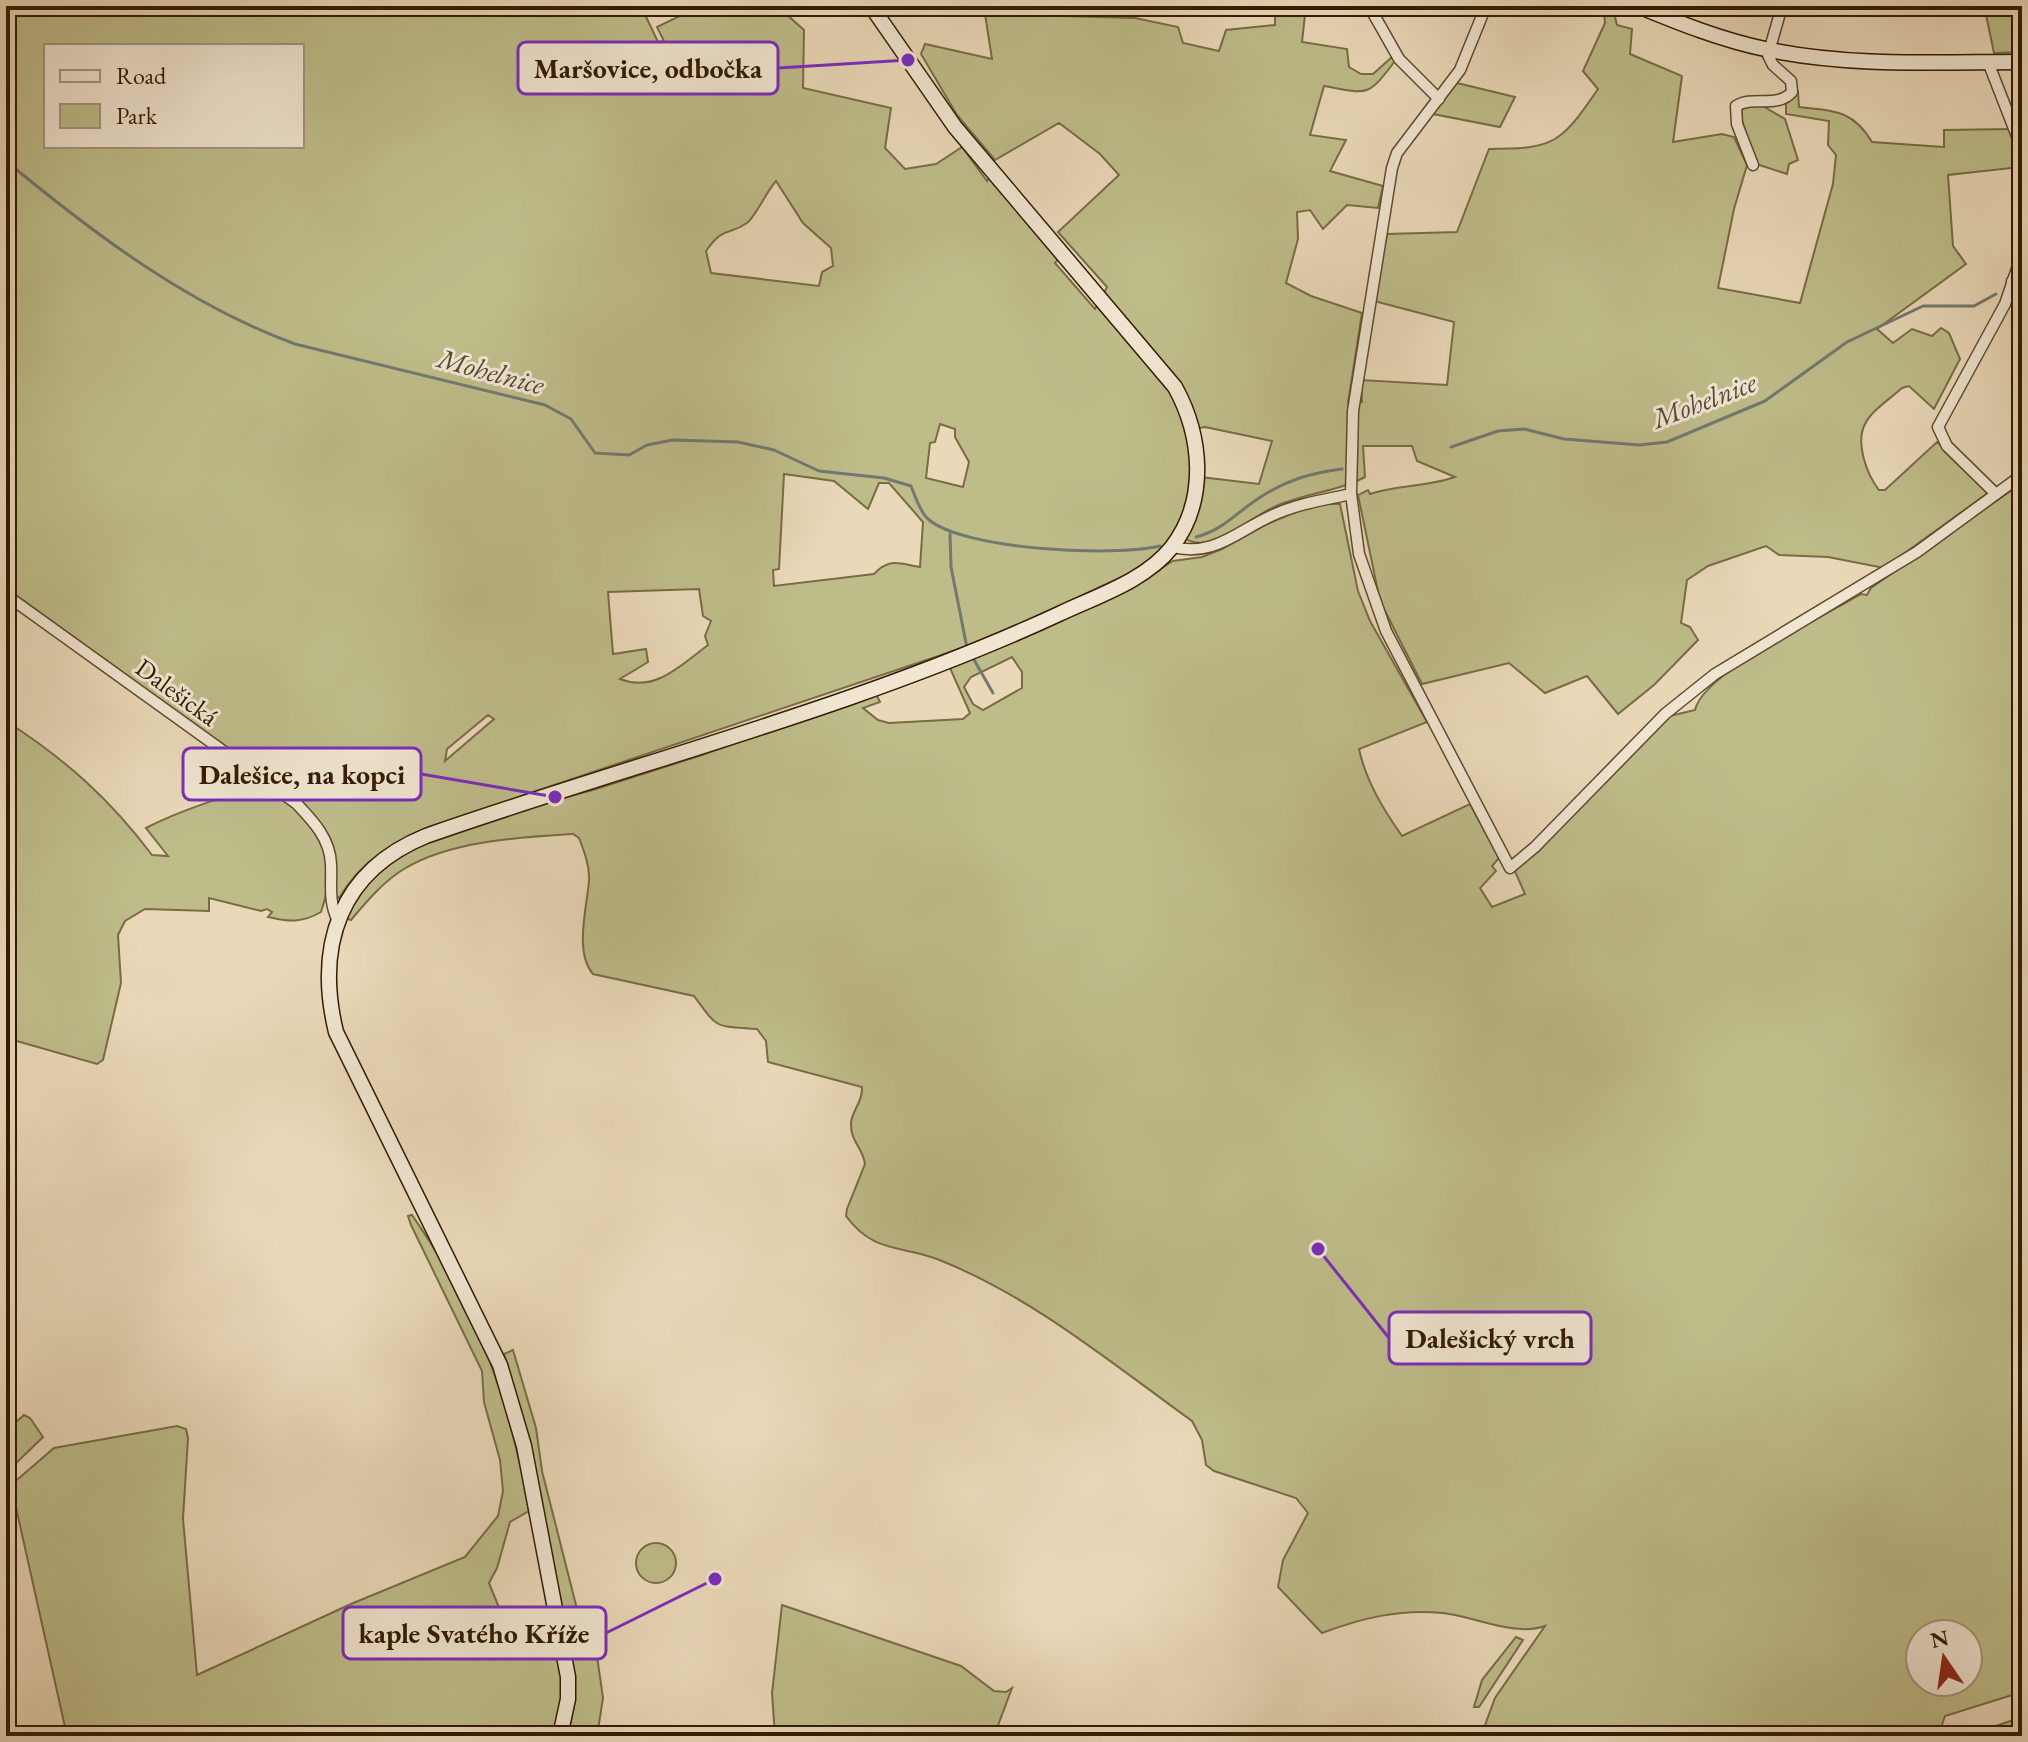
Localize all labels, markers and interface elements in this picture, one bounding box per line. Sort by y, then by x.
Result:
callout: Maršovice, odbočka [518,42,778,94]
legend [44,44,304,148]
text: Maršovice, odbočka [534,50,763,86]
text: Road [116,60,167,91]
text: Park [116,100,158,131]
water label: Mohelnice [432,339,549,403]
water label: Mohelnice [1645,364,1762,437]
street label: Dalešická [129,651,226,734]
callout: Dalešice, na kopci [183,748,421,800]
text: Dalešice, na kopci [199,756,405,792]
callout: Dalešický vrch [1389,1312,1591,1364]
text: Dalešický vrch [1405,1320,1575,1356]
callout: kaple Svatého Kříže [343,1607,606,1659]
text: kaple Svatého Kříže [358,1615,590,1651]
north arrow [1904,1618,1984,1698]
text: N [1928,1623,1952,1655]

